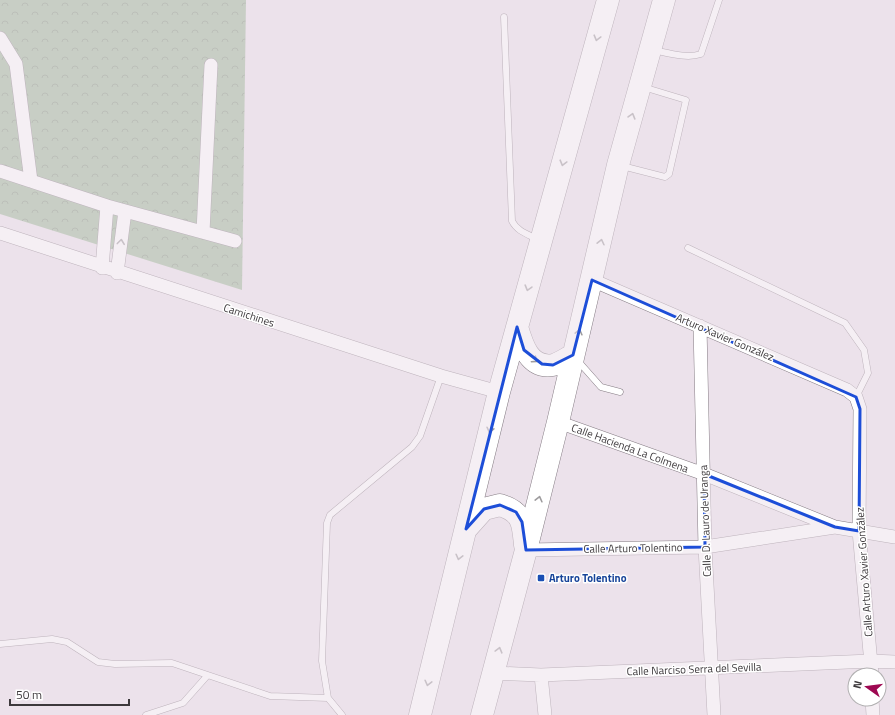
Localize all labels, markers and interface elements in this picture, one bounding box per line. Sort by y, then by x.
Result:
one-way arrow [593,34,602,41]
one-way arrow [627,113,636,120]
one-way arrow [559,159,568,166]
one-way arrow [116,239,125,245]
one-way arrow [596,239,604,245]
one-way arrow [524,285,533,292]
street label: Camichines [221,299,277,331]
street label: Arturo Xavier González [673,309,777,365]
one-way arrow [574,329,583,336]
one-way arrow [531,355,538,362]
street label: Calle Hacienda La Colmena [569,419,691,477]
one-way arrow [486,427,494,433]
street label: Calle D. Lauro de Uranga [695,464,715,577]
one-way arrow [534,496,543,503]
street label: Calle Arturo Xavier González [851,507,877,637]
street label: Calle Arturo Tolentino [583,539,683,557]
one-way arrow [456,553,464,560]
place label: Arturo Tolentino [549,570,627,586]
marker: Arturo Tolentino [536,573,546,583]
one-way arrow [495,647,503,654]
street label: Calle Narciso Serra del Sevilla [626,659,762,679]
north arrow [847,667,887,707]
text: N [849,679,866,690]
one-way arrow [424,680,432,686]
scale bar [10,681,129,707]
text: 50 m [16,685,42,704]

